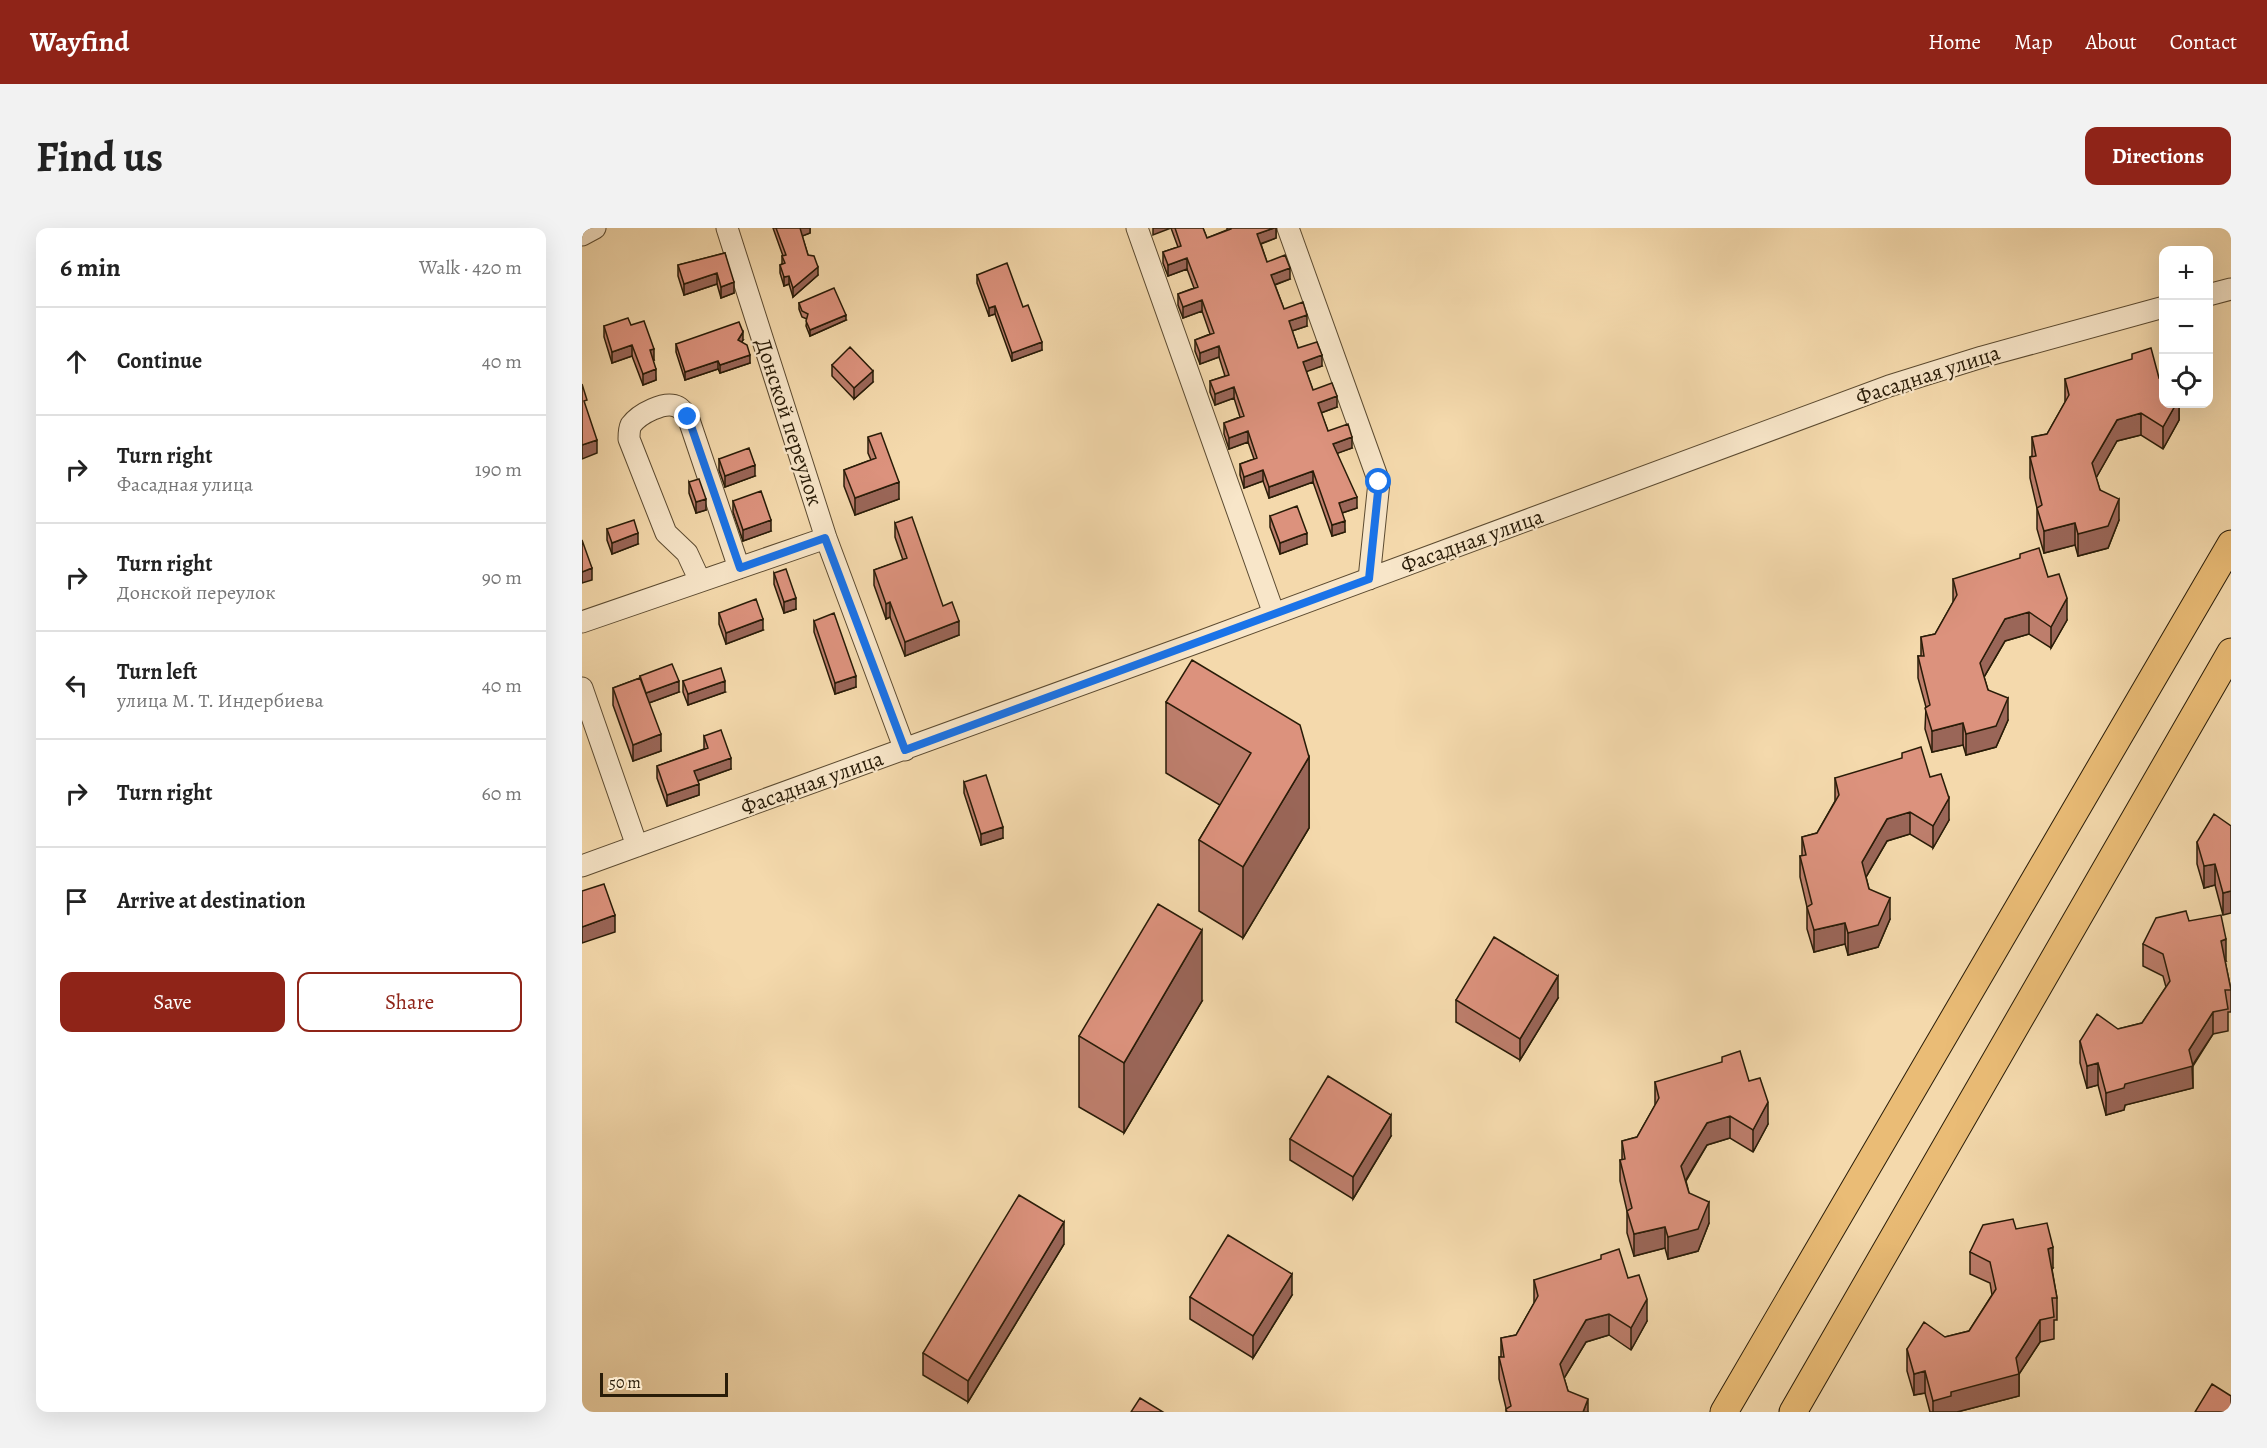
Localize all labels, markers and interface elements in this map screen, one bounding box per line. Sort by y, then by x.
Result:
text: Wayfind [30,23,129,61]
text: Home [1928,28,1981,56]
text: Map [2014,28,2052,56]
text: About [2085,28,2137,56]
text: Contact [2170,28,2237,56]
button: Directions [2085,127,2231,185]
text: Find us [36,128,163,185]
map controls [2159,246,2213,408]
button: + [2159,246,2213,300]
text: 6 min [60,250,121,285]
text: Walk · 420 m [419,254,522,281]
button: − [2159,300,2213,354]
street label: Донской переулок [748,334,830,510]
street label: Фасадная улица [1852,337,2005,412]
icon: ahead [60,345,93,378]
text: Continue [117,346,202,376]
text: 40 m [482,348,522,375]
button: locate [2159,354,2213,408]
route end [674,403,700,429]
text: Turn right [117,441,213,471]
icon: right [60,453,93,486]
text: 190 m [475,456,522,483]
route start [1365,468,1391,494]
text: Фасадная улица [117,471,253,498]
street label: Фасадная улица [1396,501,1548,581]
text: Turn right [117,549,213,579]
icon: right [60,561,93,594]
text: 90 m [482,564,522,591]
text: Донской переулок [117,579,276,606]
text: Turn left [117,657,197,687]
icon: left [60,669,93,702]
text: 40 m [482,672,522,699]
text: улица М. Т. Индербиева [117,687,324,714]
street label: Фасадная улица [736,743,888,823]
icon: right [60,777,93,810]
text: Turn right [117,778,213,808]
text: 60 m [482,780,522,807]
icon: arrive [60,885,93,918]
text: Arrive at destination [117,886,306,916]
button: Save [60,972,285,1032]
button: Share [297,972,522,1032]
scale bar [600,1370,728,1398]
text: 50 m [609,1372,641,1394]

